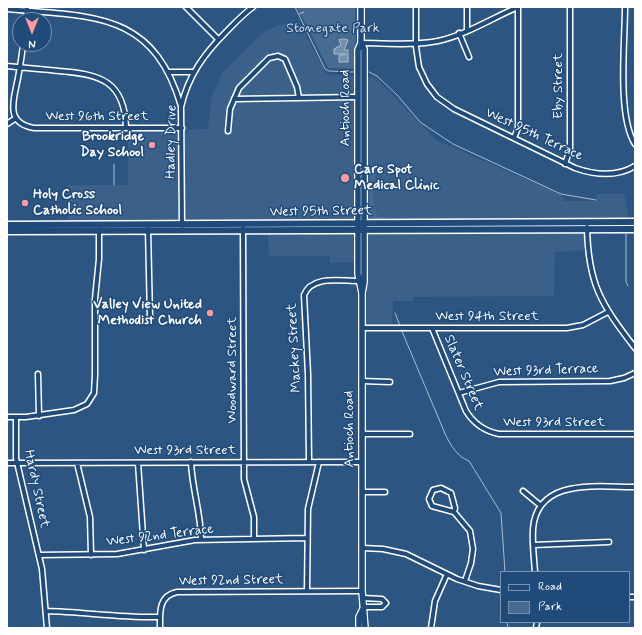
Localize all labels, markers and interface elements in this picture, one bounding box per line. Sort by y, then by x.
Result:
north arrow [12,12,52,52]
park label: Stonegate Park [286,21,380,37]
text: N [28,36,36,50]
street label: Eby Street [551,53,567,119]
street label: Antioch Road [338,70,354,146]
street label: Hadley Drive [163,105,181,179]
street label: West 95th Terrace [482,105,586,165]
street label: West 96th Street [46,109,148,125]
place label: Brookridge Day School [80,129,144,162]
marker: Brookridge Day School [147,140,157,150]
place label: Care Spot Medical Clinic [354,162,439,194]
marker: Care Spot Medical Clinic [339,172,351,184]
place label: Holy Cross Catholic School [33,187,122,220]
marker: Holy Cross Catholic School [20,198,30,208]
street label: West 95th Street [270,203,372,221]
place label: Valley View United Methodist Church [93,297,202,330]
street label: Mackey Street [284,303,306,393]
marker: Valley View United Methodist Church [205,308,215,318]
street label: West 94th Street [435,309,539,325]
street label: Woodward Street [225,316,241,424]
street label: Slater Street [440,333,486,413]
street label: West 93rd Terrace [493,361,599,381]
street label: Antioch Road [342,391,358,467]
street label: West 93rd Street [503,415,605,431]
street label: West 93rd Street [134,443,236,459]
street label: Hardy Street [20,448,52,530]
street label: West 92nd Terrace [105,521,215,551]
legend [500,571,630,623]
street label: West 92nd Street [179,572,283,590]
text: Road [538,579,562,595]
text: Park [538,599,562,615]

